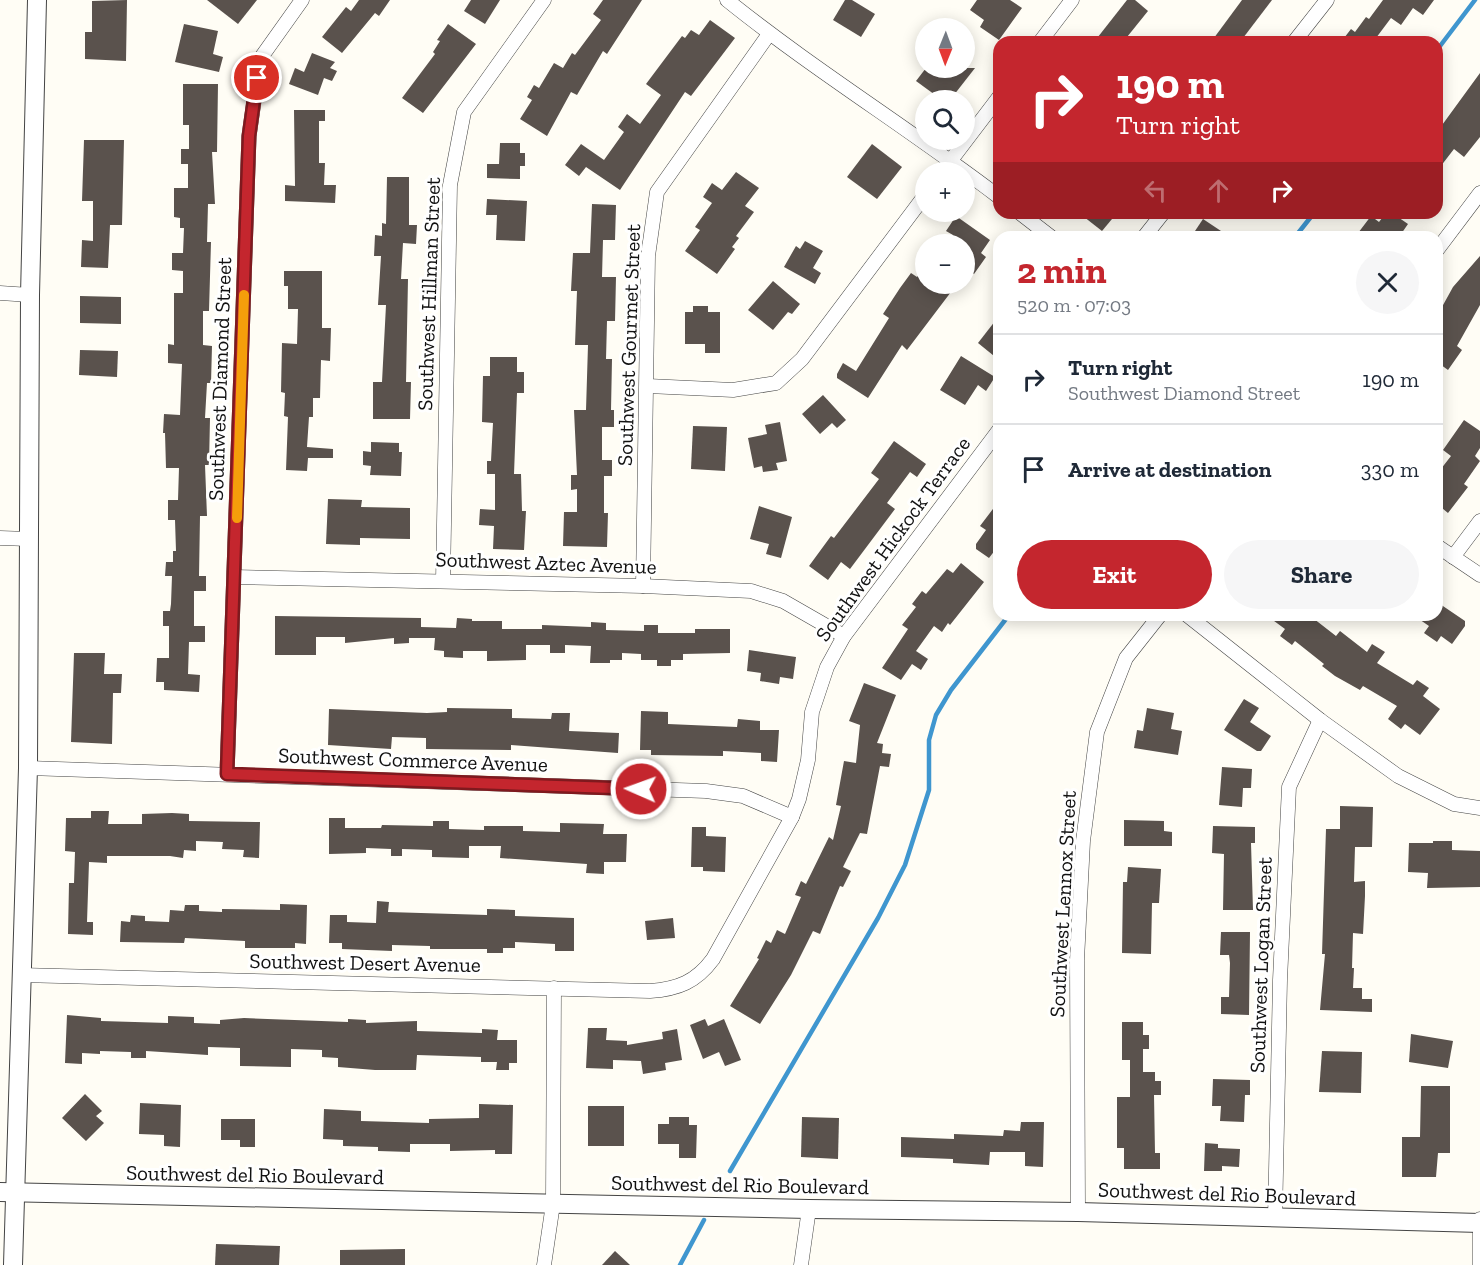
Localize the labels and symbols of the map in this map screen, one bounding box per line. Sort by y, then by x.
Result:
north arrow [915,18,975,78]
pin [231,52,282,103]
street label: Southwest Hillman Street [412,177,445,411]
street label: Southwest Gourmet Street [612,223,645,466]
street label: Southwest Diamond Street [203,257,236,501]
street label: Southwest Hickock Terrace [810,431,975,646]
street label: Southwest Aztec Avenue [435,546,657,579]
street label: Southwest Commerce Avenue [278,742,548,777]
position arrow [609,757,673,821]
street label: Southwest Lennox Street [1044,790,1081,1018]
street label: Southwest Logan Street [1244,856,1277,1074]
street label: Southwest Desert Avenue [249,948,481,977]
street label: Southwest del Rio Boulevard [126,1160,385,1189]
street label: Southwest del Rio Boulevard [611,1170,870,1199]
street label: Southwest del Rio Boulevard [1098,1177,1357,1211]

